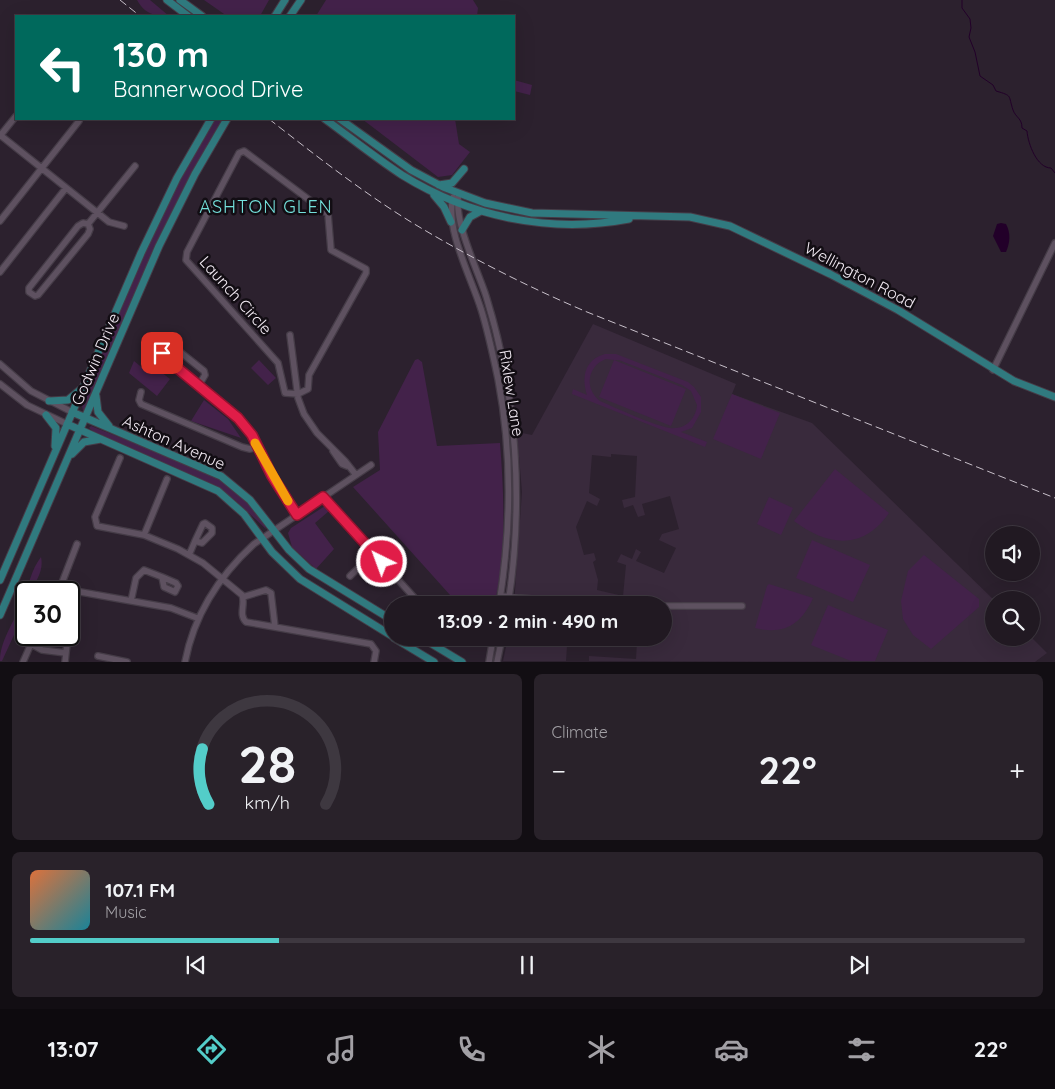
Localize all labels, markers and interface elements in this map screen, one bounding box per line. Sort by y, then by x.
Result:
text: 130 m [113,32,209,76]
icon: left [30,35,95,100]
text: Bannerwood Drive [113,75,304,103]
district label: ASHTON GLEN [199,195,333,218]
street label: Wellington Road [801,237,919,313]
street label: Launch Circle [196,252,276,338]
street label: Godwin Drive [67,310,123,408]
pin [141,332,183,374]
icon: arrive [148,339,176,367]
street label: Rixlew Lane [495,348,529,438]
street label: Ashton Avenue [120,410,228,474]
map controls [985,526,1040,646]
button: sound [985,526,1040,581]
position arrow [355,535,407,587]
speed limit sign: 30 [15,581,80,646]
button: search [985,591,1040,646]
text: 13:09 · 2 min · 490 m [438,609,618,633]
text: Climate [552,722,608,742]
text: 28 [238,731,296,796]
text: 22° [759,746,817,794]
text: − [552,753,566,788]
text: + [1009,753,1025,788]
text: km/h [244,791,289,813]
text: 107.1 FM [105,878,175,902]
text: Music [105,902,147,922]
icon: previous [182,951,210,979]
icon: pause [513,951,541,979]
icon: next [845,951,873,979]
icon: directions [194,1032,229,1067]
icon: music [324,1032,359,1067]
icon: phone [454,1032,489,1067]
icon: climate [584,1032,619,1067]
icon: car [714,1032,749,1067]
icon: filters [844,1032,879,1067]
text: 13:07 [48,1035,99,1063]
text: 22° [974,1035,1007,1063]

